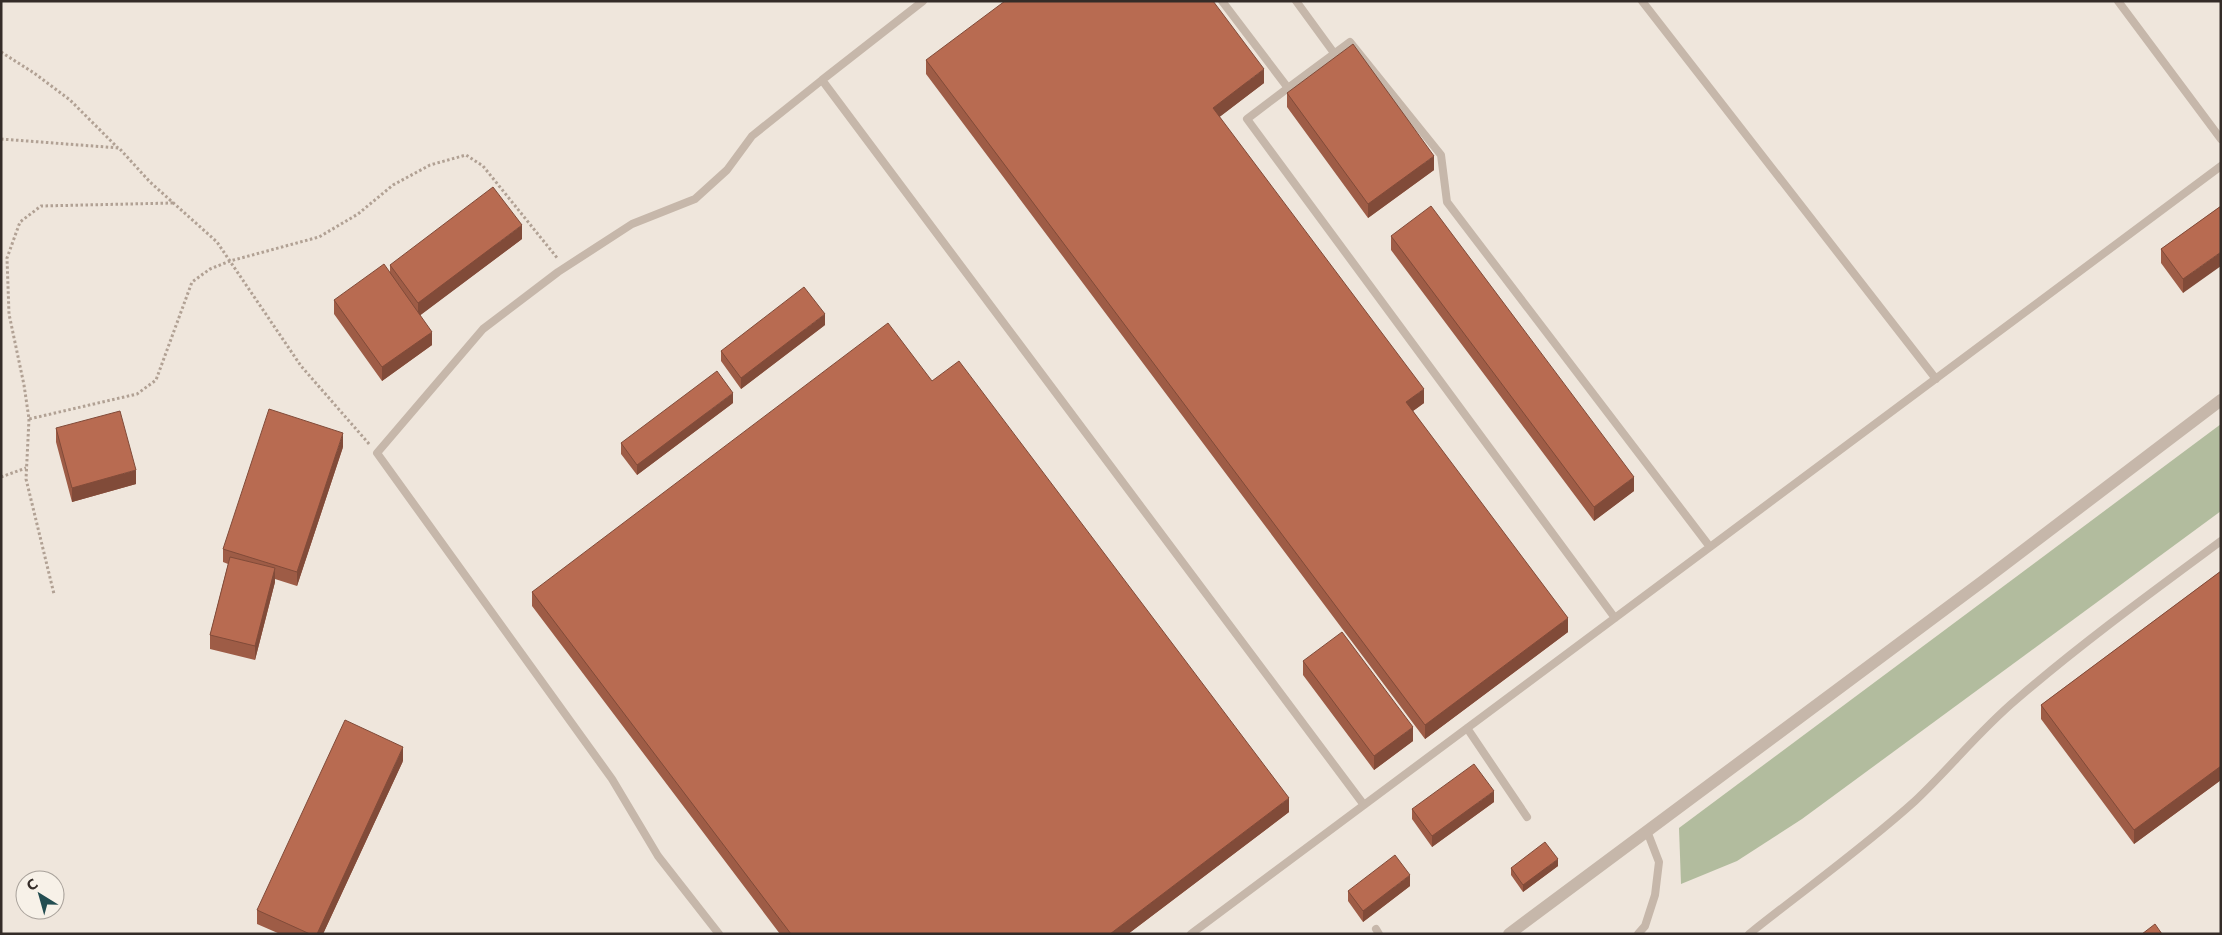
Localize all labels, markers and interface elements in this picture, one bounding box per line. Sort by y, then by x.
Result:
north arrow [15,870,65,920]
text: С [23,875,41,894]

